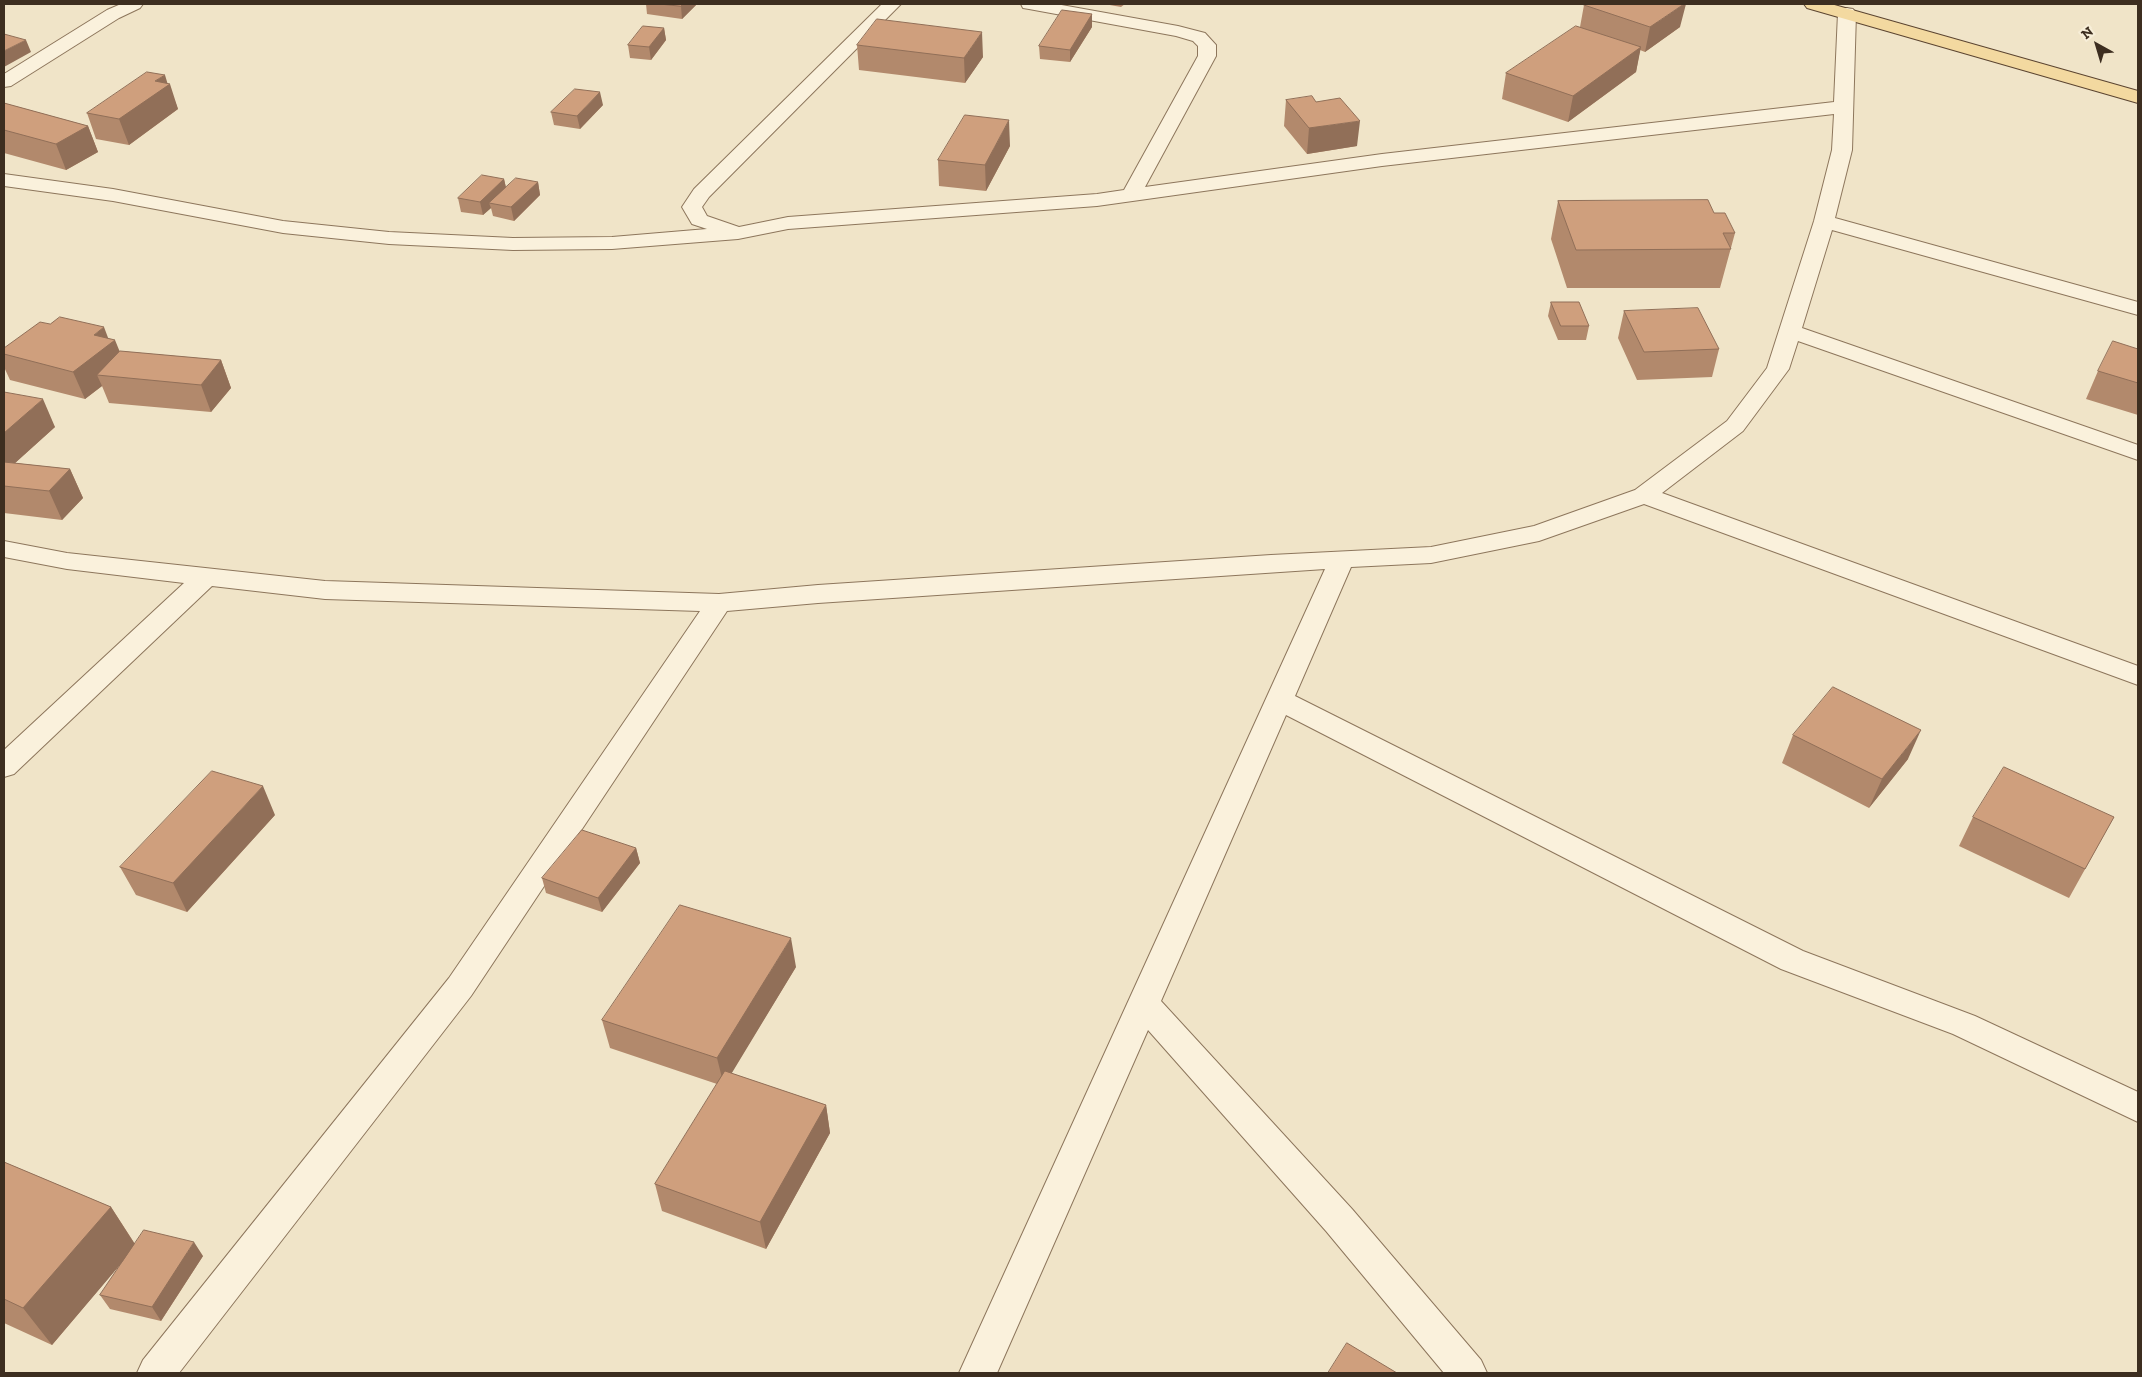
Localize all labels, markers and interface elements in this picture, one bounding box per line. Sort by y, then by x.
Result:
north arrow [2072,20,2122,70]
text: N [2078,23,2097,43]

